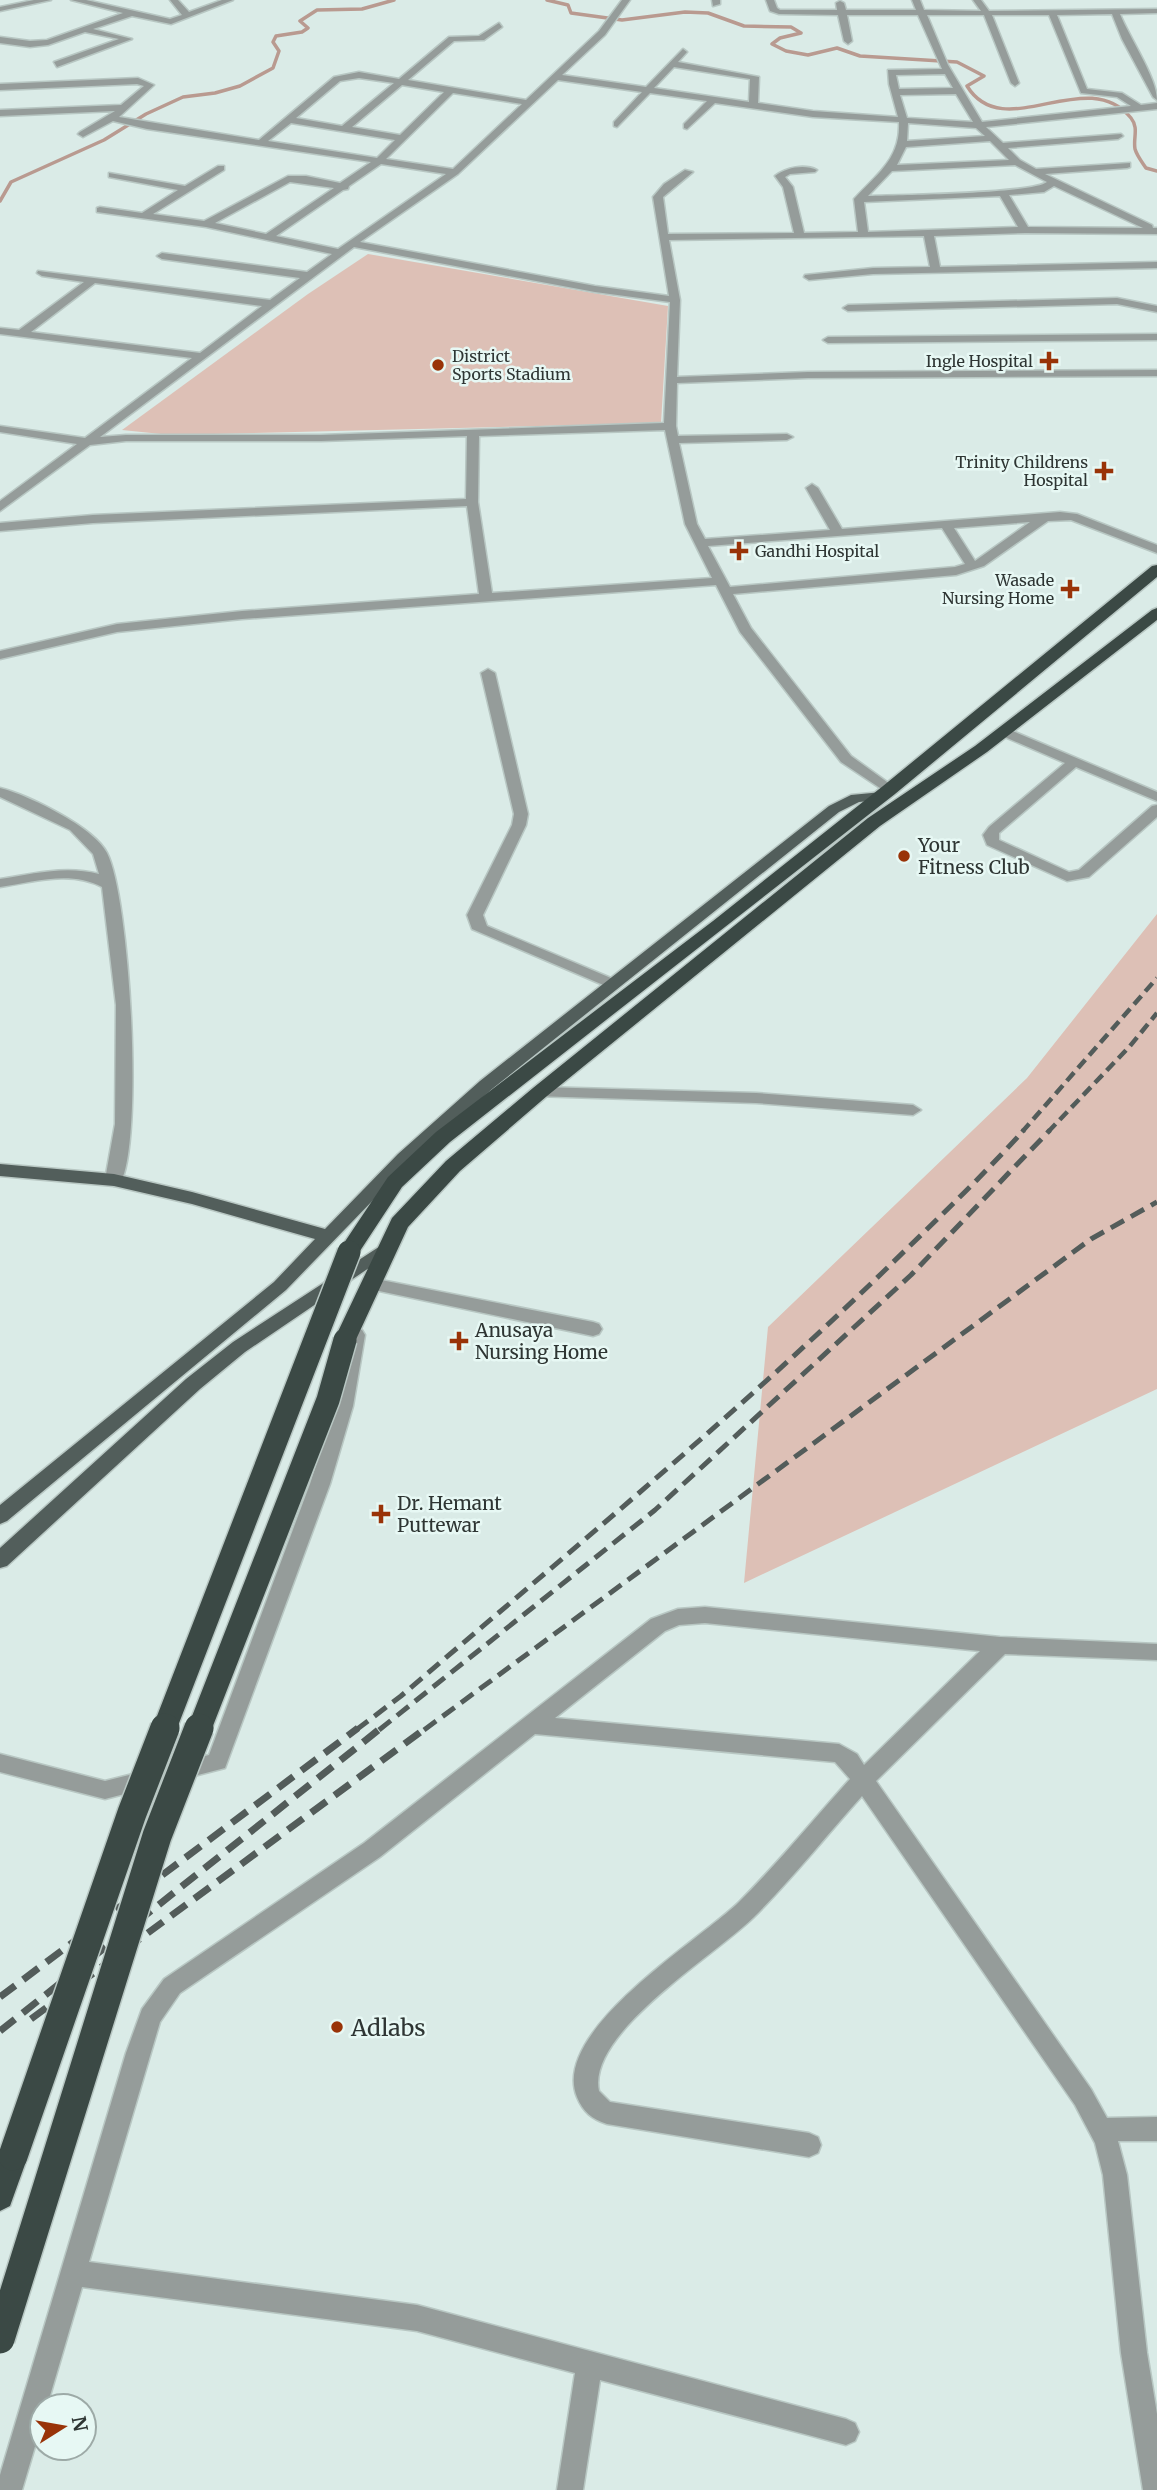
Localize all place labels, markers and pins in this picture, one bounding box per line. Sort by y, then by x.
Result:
place label: District Sports Stadium [452,346,571,384]
place label: Ingle Hospital [926,351,1033,371]
marker: Ingle Hospital [1039,351,1059,371]
marker: District Sports Stadium [430,357,446,373]
place label: Trinity Childrens Hospital [955,452,1088,490]
marker: Trinity Childrens Hospital [1094,461,1114,481]
marker: Gandhi Hospital [729,541,749,561]
place label: Gandhi Hospital [755,541,879,561]
place label: Wasade Nursing Home [942,570,1054,608]
marker: Wasade Nursing Home [1060,579,1080,599]
place label: Your Fitness Club [917,833,1030,879]
marker: Your Fitness Club [896,848,912,864]
place label: Anusaya Nursing Home [474,1318,608,1364]
marker: Anusaya Nursing Home [449,1331,469,1351]
place label: Dr. Hemant Puttewar [397,1491,502,1537]
marker: Dr. Hemant Puttewar [371,1504,391,1524]
place label: Adlabs [350,2013,426,2042]
marker: Adlabs [329,2019,345,2035]

